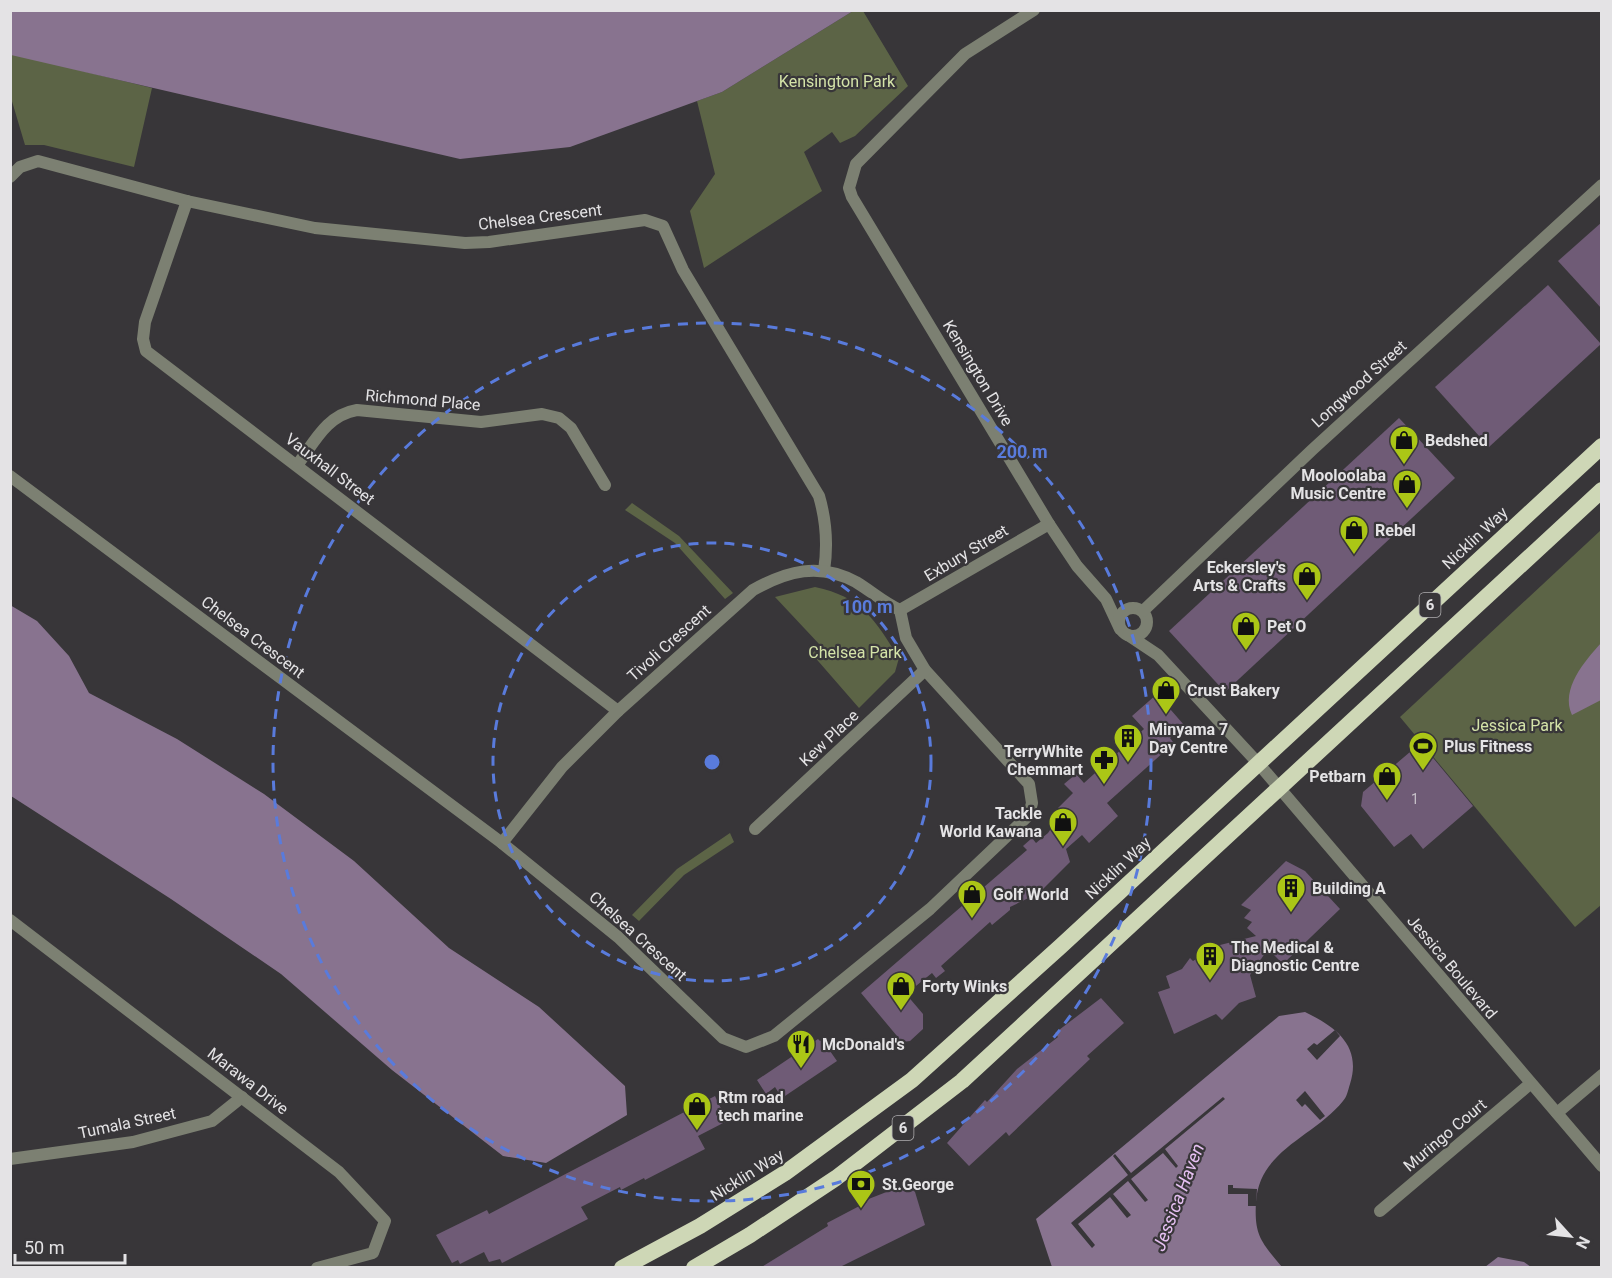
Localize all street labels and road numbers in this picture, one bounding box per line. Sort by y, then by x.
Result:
street label: Chelsea Crescent [477,200,603,234]
street label: Kensington Drive [939,317,1017,429]
street label: Longwood Street [1308,336,1410,432]
street label: Richmond Place [365,386,481,414]
street label: Vauxhall Street [282,429,378,509]
street label: Nicklin Way [1438,503,1512,573]
street label: Exbury Street [921,521,1011,585]
street label: Chelsea Crescent [198,592,308,682]
road number: 6 [1420,593,1440,617]
street label: Tivoli Crescent [624,601,714,685]
street label: Kew Place [796,706,862,770]
street label: Nicklin Way [1081,833,1155,903]
street label: Chelsea Crescent [585,887,691,985]
street label: Jessica Boulevard [1403,911,1501,1023]
street label: Marawa Drive [204,1044,292,1118]
street label: Muringo Court [1400,1095,1490,1175]
street label: Tumala Street [77,1103,177,1143]
road number: 6 [892,1116,914,1140]
street label: Nicklin Way [707,1145,787,1205]

